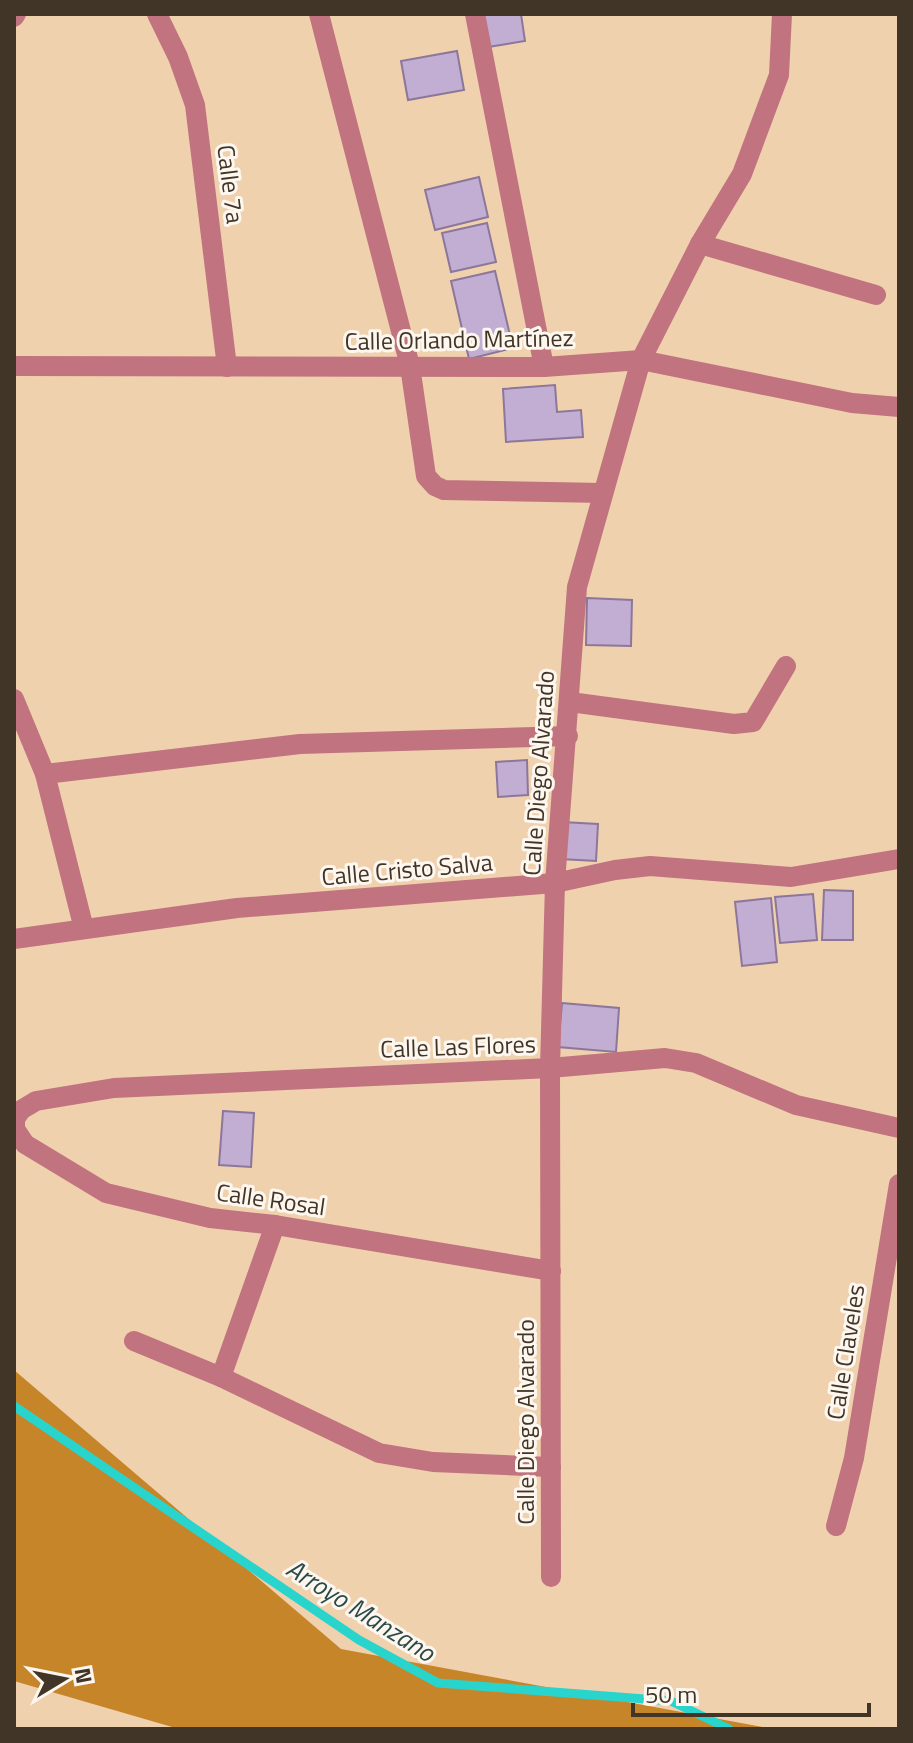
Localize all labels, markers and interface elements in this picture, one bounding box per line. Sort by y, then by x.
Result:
street label: Calle 7a [208,143,254,225]
street label: Calle Orlando Martínez [344,319,574,359]
street label: Calle Diego Alvarado [513,669,563,877]
street label: Calle Cristo Salva [320,844,494,894]
street label: Calle Las Flores [380,1025,536,1067]
street label: Calle Rosal [214,1174,328,1224]
street label: Calle Claveles [817,1282,873,1422]
street label: Calle Diego Alvarado [507,1319,543,1525]
water label: Arroyo Manzano [279,1549,444,1672]
north arrow [24,1639,104,1719]
text: N [66,1665,102,1686]
scale bar [633,1667,869,1717]
text: 50 m [645,1676,697,1712]

